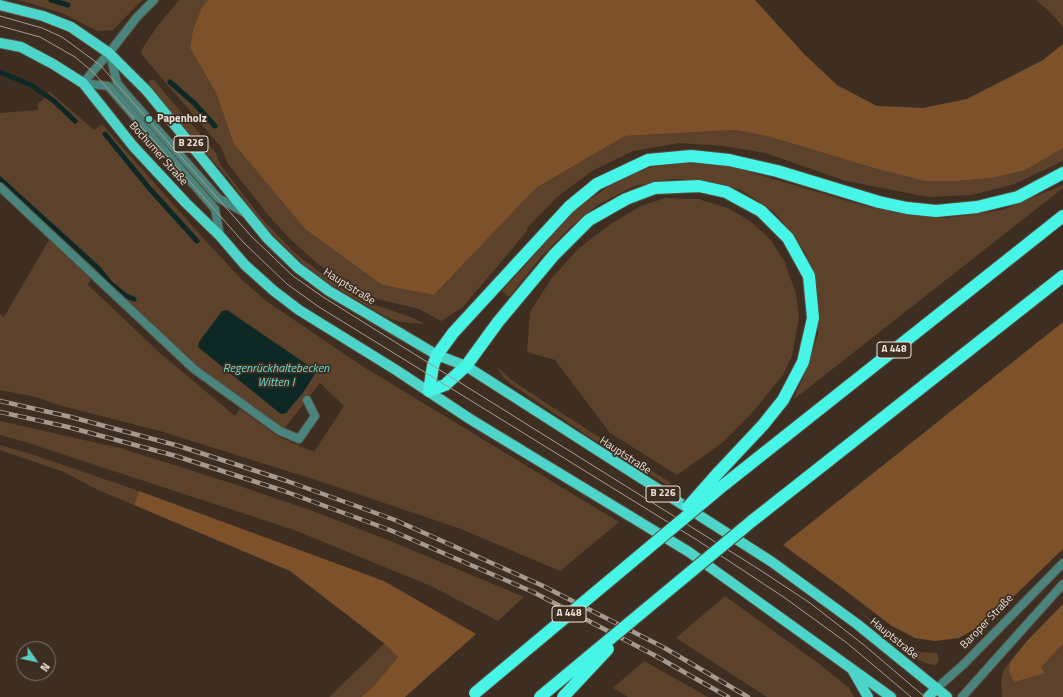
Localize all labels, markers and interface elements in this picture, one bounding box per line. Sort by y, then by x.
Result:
place label: Papenholz [157,112,207,126]
marker: Papenholz [144,114,154,124]
street label: Bochumer Straße [126,119,190,189]
road number: B 226 [174,136,208,152]
street label: Hauptstraße [321,266,377,308]
road number: A 448 [877,342,911,358]
water label: Regenrückhaltebecken Witten I [223,362,329,390]
street label: Hauptstraße [597,435,653,477]
road number: B 226 [646,486,680,502]
street label: Baroper Straße [958,592,1016,652]
road number: A 448 [552,606,586,622]
street label: Hauptstraße [867,615,921,663]
north arrow [16,641,56,681]
text: N [36,660,54,675]

